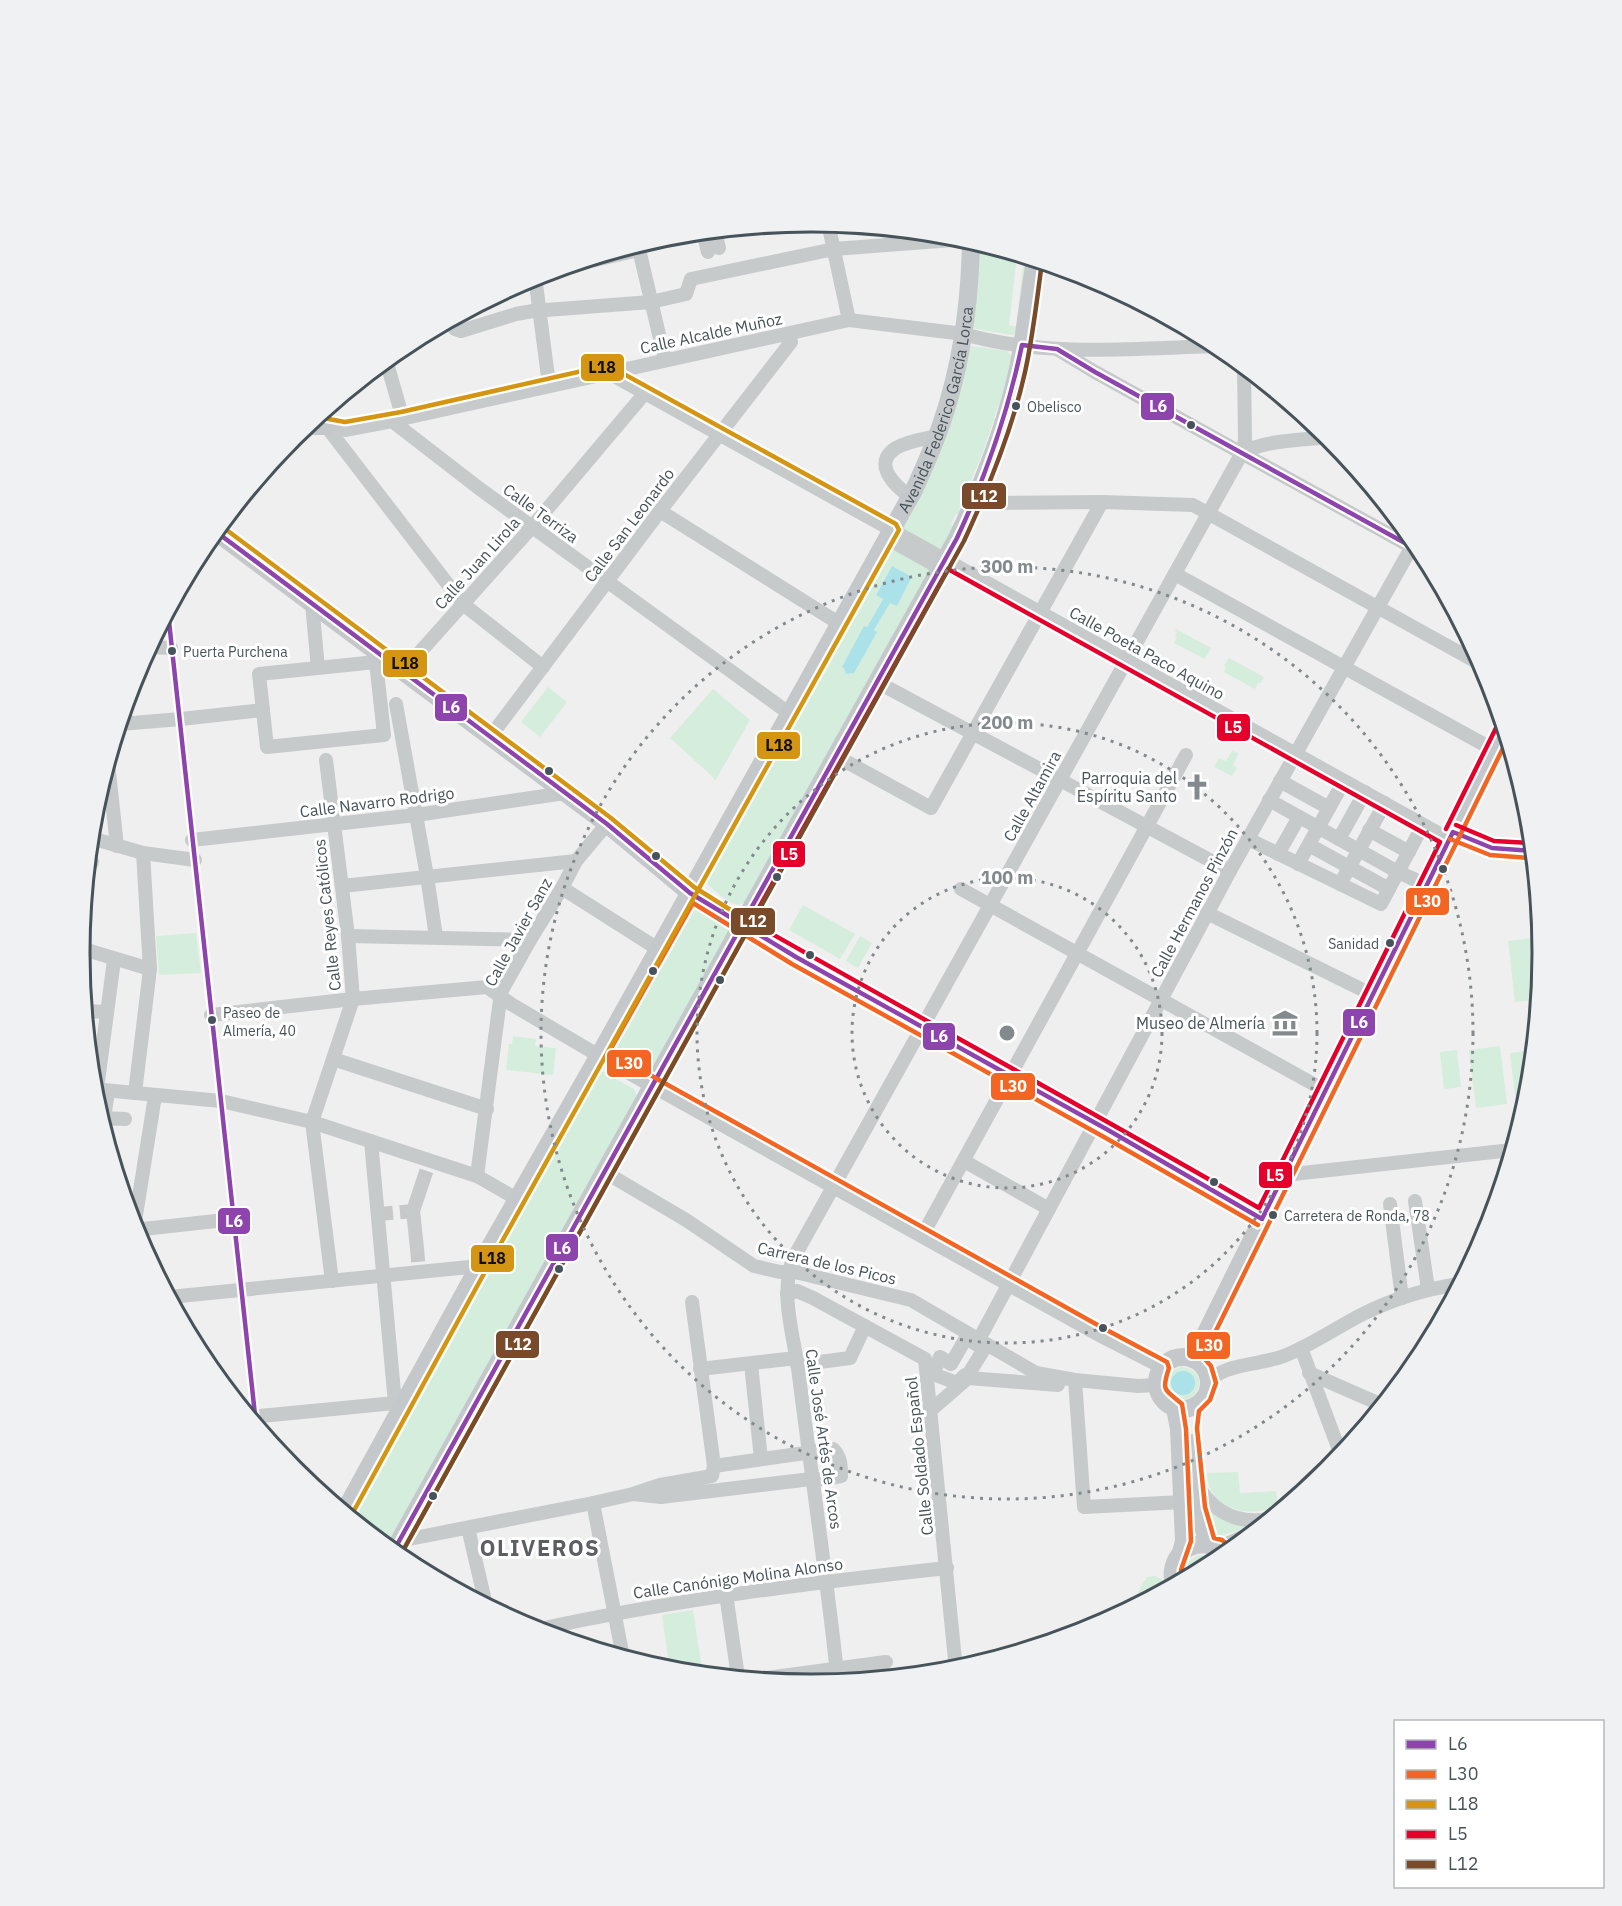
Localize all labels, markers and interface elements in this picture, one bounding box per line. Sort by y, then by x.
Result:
street label: Avenida Federico García Lorca [893,305,977,516]
street label: Calle Alcalde Muñoz [638,308,784,358]
line badge: L18 [580,353,625,382]
text: L18 [588,357,616,377]
line badge: L6 [1140,392,1175,421]
text: L6 [1149,396,1167,416]
place label: Obelisco [1027,398,1082,416]
marker: Obelisco [1010,400,1022,412]
unlabelled marker [1185,419,1197,431]
street label: Calle San Leonardo [580,464,678,586]
street label: Calle Terriza [499,479,583,547]
line badge: L12 [961,482,1007,510]
text: L12 [970,486,998,506]
street label: Calle Juan Lirola [430,512,524,614]
text: 300 m [981,555,1033,578]
street label: Calle Poeta Paco Aquino [1066,602,1228,704]
place label: Puerta Purchena [183,643,288,661]
marker: Puerta Purchena [166,645,178,657]
line badge: L18 [382,649,428,678]
text: L18 [391,653,419,673]
line badge: L6 [434,693,468,722]
text: L6 [442,697,460,717]
text: 200 m [981,711,1033,734]
line badge: L5 [1216,713,1251,742]
text: L5 [1224,717,1242,737]
line badge: L18 [756,731,801,760]
text: L18 [765,735,793,755]
street label: Calle Altamira [999,747,1065,845]
unlabelled marker [543,765,555,777]
place label: Parroquia del Espíritu Santo [1077,768,1177,806]
church icon: Parroquia del Espíritu Santo [1182,772,1212,802]
street label: Calle Navarro Rodrigo [299,783,455,821]
street label: Calle Hermanos Pinzón [1146,825,1242,981]
street label: Calle Reyes Católicos [309,838,345,992]
line badge: L5 [772,840,806,868]
text: L5 [780,844,798,864]
unlabelled marker [650,850,662,862]
unlabelled marker [1437,863,1449,875]
text: 100 m [981,866,1033,889]
unlabelled marker [771,871,783,883]
street label: Calle Javier Sanz [480,874,556,990]
line badge: L30 [1405,887,1450,916]
text: L30 [1413,891,1441,911]
line badge: L12 [730,907,776,936]
text: L12 [739,911,767,931]
place label: Sanidad [1328,935,1379,953]
marker: Sanidad [1384,937,1396,949]
unlabelled marker [804,949,816,961]
unlabelled marker [647,965,659,977]
unlabelled marker [714,974,726,986]
place label: Paseo de Almería, 40 [223,1004,296,1040]
museum icon: Museo de Almería [1270,1008,1300,1038]
line badge: L6 [1342,1008,1376,1037]
text: L6 [1350,1012,1368,1032]
place label: Museo de Almería [1136,1013,1265,1033]
marker: Paseo de Almería, 40 [206,1014,218,1026]
line badge: L6 [922,1022,956,1051]
centre of rings [997,1023,1017,1043]
text: L6 [930,1026,948,1046]
line badge: L30 [606,1049,652,1078]
text: L30 [615,1053,643,1073]
line badge: L30 [990,1072,1036,1101]
text: L30 [999,1076,1027,1096]
line badge: L5 [1258,1161,1293,1189]
text: L5 [1266,1165,1284,1185]
unlabelled marker [1208,1176,1220,1188]
line badge: L6 [217,1207,251,1235]
place label: Carretera de Ronda, 78 [1284,1207,1430,1225]
marker: Carretera de Ronda, 78 [1267,1209,1279,1221]
text: L6 [225,1211,243,1231]
line badge: L6 [545,1233,579,1262]
street label: Carrera de los Picos [755,1237,899,1289]
text: L6 [553,1238,571,1258]
line badge: L18 [470,1244,515,1273]
text: L18 [478,1248,506,1268]
unlabelled marker [553,1263,565,1275]
unlabelled marker [1097,1322,1109,1334]
line badge: L12 [495,1330,540,1359]
line badge: L30 [1186,1331,1231,1360]
text: L12 [504,1334,532,1354]
text: L30 [1195,1335,1223,1355]
street label: Calle José Artés de Arcos [801,1348,847,1530]
street label: Calle Soldado Español [901,1376,937,1536]
unlabelled marker [427,1490,439,1502]
district label: OLIVEROS [480,1533,600,1562]
street label: Calle Canónigo Molina Alonso [632,1553,844,1603]
legend [1394,1720,1604,1888]
text: L6 [1448,1732,1468,1755]
text: L30 [1448,1762,1479,1785]
text: L18 [1448,1792,1479,1815]
text: L5 [1448,1822,1468,1845]
text: L12 [1448,1852,1479,1875]

